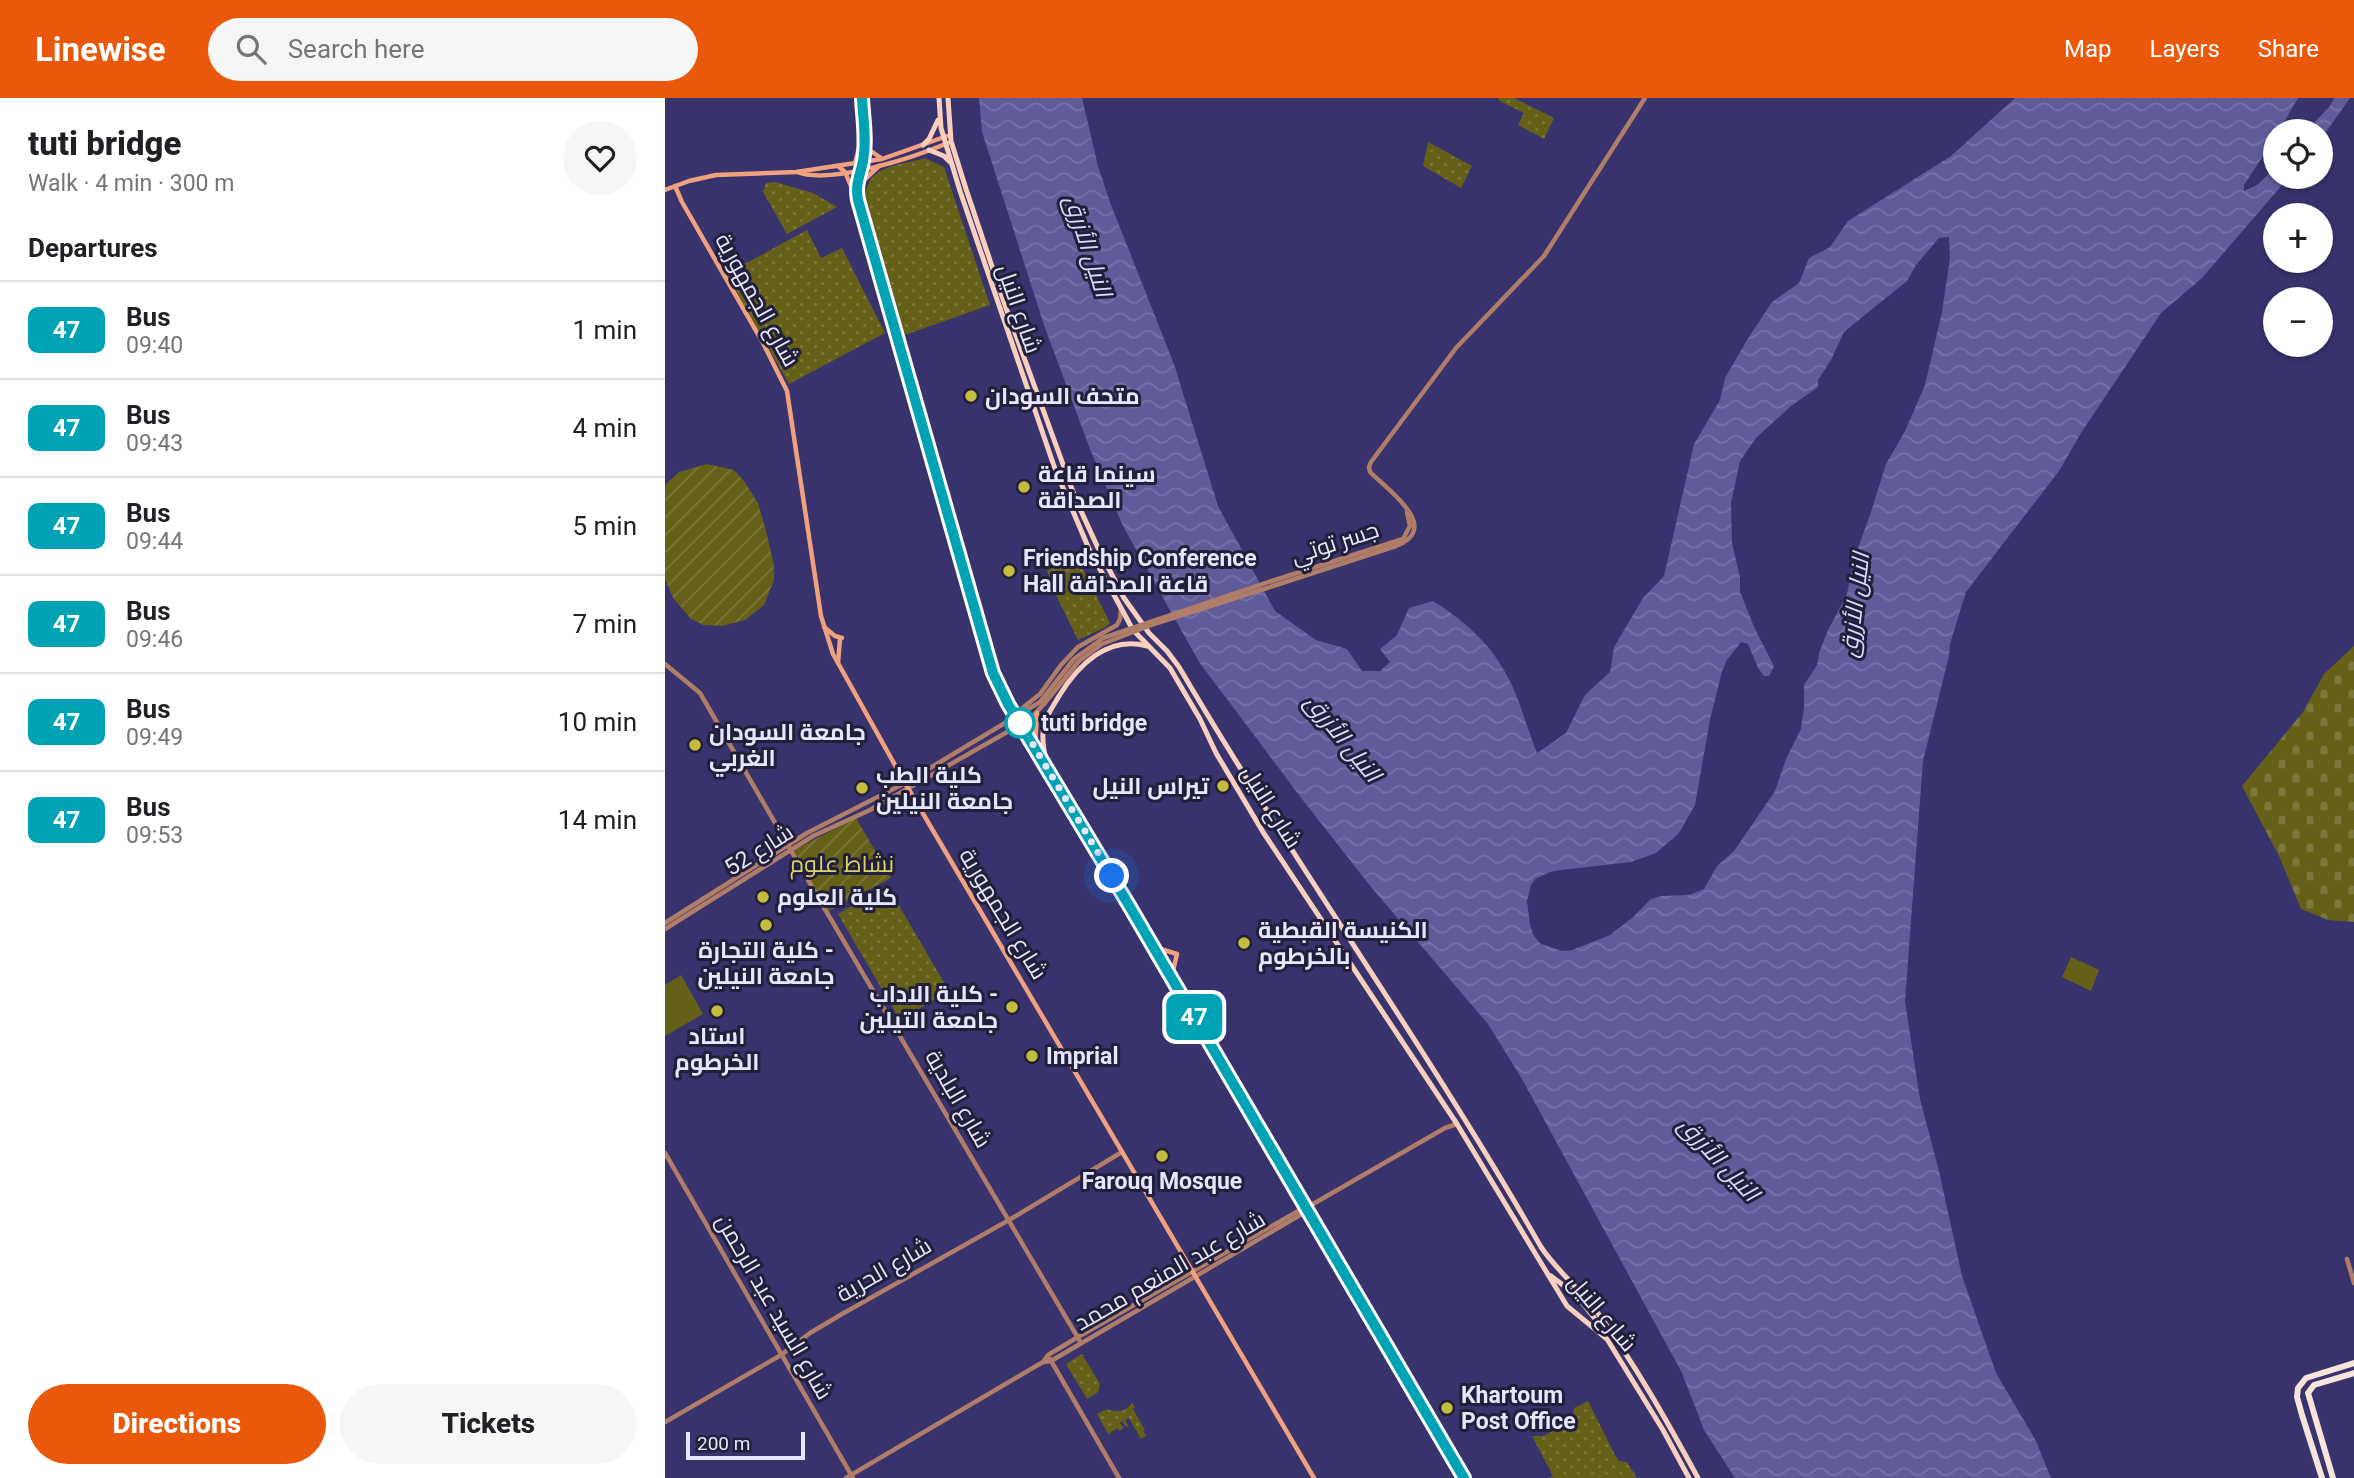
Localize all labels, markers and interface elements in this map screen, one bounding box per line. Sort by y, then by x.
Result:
search box [208,18,698,81]
text: Linewise [35,30,166,69]
icon: search [232,30,270,68]
text: Search here [288,34,424,64]
text: Map [2064,35,2112,63]
text: Layers [2150,35,2220,63]
text: Share [2258,35,2319,63]
map controls [2263,119,2333,357]
button: locate [2263,119,2333,189]
button: heart [563,121,637,195]
text: tuti bridge [28,124,181,163]
text: Walk · 4 min · 300 m [28,170,234,197]
water label: النيل الأزرق [1057,192,1118,303]
button: + [2263,203,2333,273]
street label: شارع الجمهورية [708,229,805,372]
text: Departures [28,233,158,263]
street label: شارع النيل [989,261,1047,358]
button: − [2263,287,2333,357]
text: Bus [126,302,171,332]
text: 1 min [572,315,637,345]
text: 47 [53,316,80,344]
text: 09:40 [126,332,183,359]
place label: متحف السودان [985,383,1140,410]
marker: متحف السودان [963,388,979,404]
text: Bus [126,400,171,430]
text: 4 min [572,413,637,443]
text: 47 [53,414,80,442]
text: 09:43 [126,430,183,457]
place label: سينما قاعة الصداقة [1038,461,1156,514]
marker: سينما قاعة الصداقة [1016,479,1032,495]
text: Bus [126,498,171,528]
text: 5 min [572,511,637,541]
text: 47 [53,512,80,540]
street label: جسر توتي [1288,516,1384,574]
text: 09:44 [126,528,183,555]
place label: Friendship Conference Hall قاعة الصداقة [1023,545,1257,598]
water label: النيل الأزرق [1835,549,1877,659]
marker: Friendship Conference Hall قاعة الصداقة [1001,563,1017,579]
text: Bus [126,596,171,626]
text: 7 min [572,609,637,639]
text: 47 [53,610,80,638]
text: 09:46 [126,626,183,653]
water label: النيل الأزرق [1298,688,1389,790]
text: Bus [126,694,171,724]
text: 10 min [558,707,637,737]
text: 47 [53,708,80,736]
marker: tuti bridge [1005,708,1035,738]
place label: tuti bridge [1041,710,1147,737]
place label: جامعة السودان الغربي [709,719,866,777]
text: 09:49 [126,724,183,751]
marker: جامعة السودان الغربي [687,737,703,753]
street label: شارع النيل [1233,761,1307,854]
place label: كلية الطب جامعة النيلين [876,762,1013,815]
place label: تيراس النيل [1093,773,1210,800]
marker: تيراس النيل [1215,778,1231,794]
marker: كلية الطب جامعة النيلين [854,780,870,796]
text: Bus [126,792,171,822]
text: 14 min [558,805,637,835]
text: 47 [53,806,80,834]
street label: شارع 52 [720,818,799,883]
text: 09:53 [126,822,183,849]
street label: شارع الجمهورية [952,844,1053,985]
park label: نشاط علوم [790,851,894,880]
your location [1094,858,1129,893]
place label: كلية العلوم [777,884,897,913]
marker: كلية العلوم [755,889,771,905]
marker: كلية التجارة - جامعة النيلين [758,917,774,933]
place label: الكنيسة القبطية بالخرطوم [1258,917,1428,972]
marker: الكنيسة القبطية بالخرطوم [1236,935,1252,951]
place label: كلية التجارة - جامعة النيلين [698,937,834,990]
place label: كلية الاداب - جامعة التيلين [859,981,998,1034]
line badge: 47 [1163,994,1225,1040]
marker: كلية الاداب - جامعة التيلين [1004,999,1020,1015]
marker: استاد الخرطوم [709,1003,725,1019]
text: 47 [1180,1003,1208,1031]
place label: استاد الخرطوم [675,1023,759,1078]
place label: Imprial [1046,1043,1119,1070]
street label: شارع البلدية [917,1045,997,1154]
marker: Imprial [1024,1048,1040,1064]
water label: النيل الأزرق [1672,1111,1767,1210]
marker: Farouq Mosque [1154,1148,1170,1164]
place label: Farouq Mosque [1082,1168,1242,1195]
street label: شارع عبد المنعم محمد [1070,1205,1271,1338]
street label: شارع السيد عبد الرحمن [708,1210,838,1405]
street label: شارع الحرية [832,1232,937,1310]
street label: شارع النيل [1560,1269,1642,1358]
place label: Khartoum Post Office [1461,1382,1576,1435]
button: Directions [28,1384,326,1464]
button: Tickets [340,1384,637,1464]
marker: Khartoum Post Office [1439,1400,1455,1416]
scale bar [686,1429,805,1461]
text: 200 m [697,1432,750,1455]

